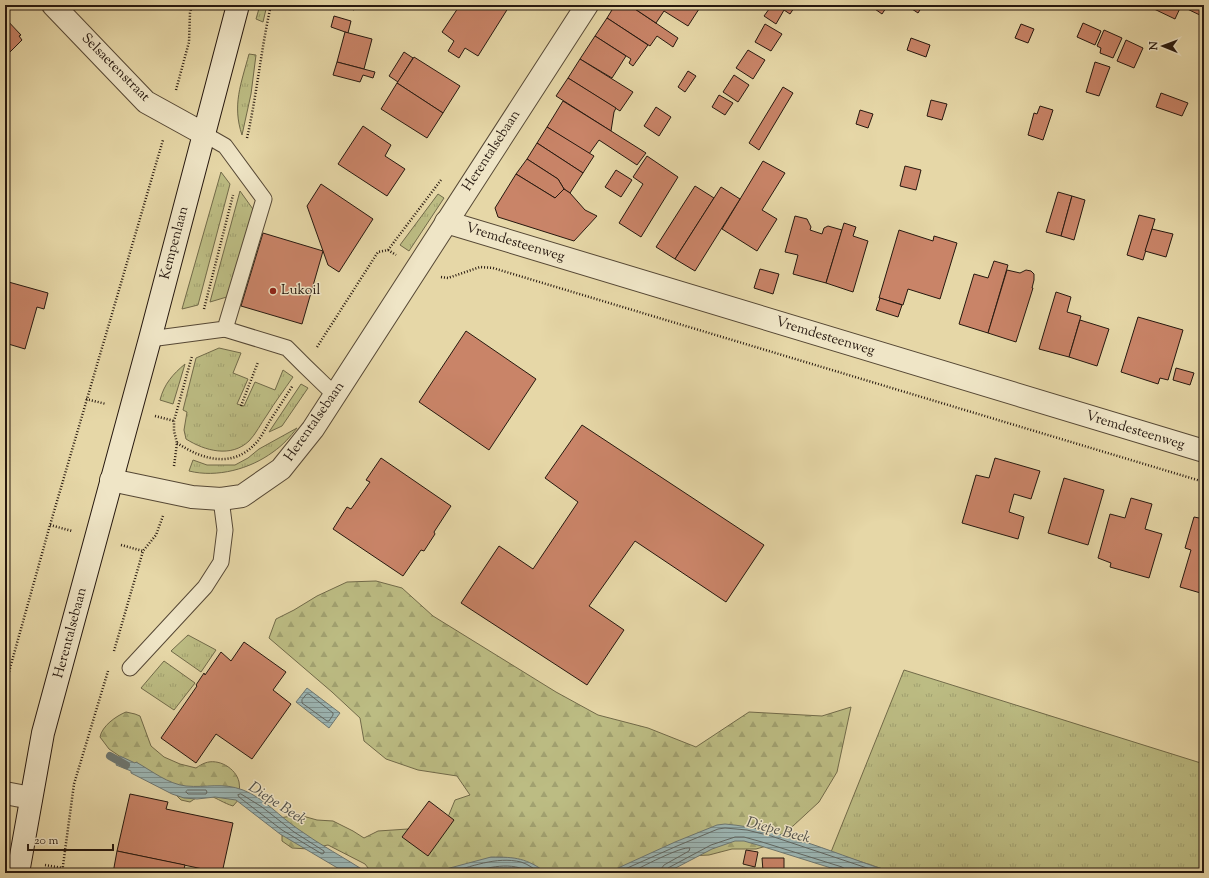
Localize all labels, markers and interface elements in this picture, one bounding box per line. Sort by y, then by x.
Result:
north arrow [1143,26,1183,66]
street label: Selsaetenstraat [76,29,154,107]
text: N [1146,41,1162,51]
street label: Herentalsebaan [458,106,526,196]
street label: Kempenlaan [156,204,194,282]
street label: Vremdesteenweg [463,218,567,268]
place label: Lukoil [281,281,321,301]
marker: Lukoil [268,286,278,296]
street label: Vremdesteenweg [773,312,877,362]
street label: Herentalsebaan [280,378,350,466]
street label: Vremdesteenweg [1083,406,1187,456]
street label: Herentalsebaan [49,585,93,681]
water label: Diepe Beek [244,777,310,831]
water label: Diepe Beek [744,812,813,850]
scale bar [28,826,113,852]
text: 20 m [34,832,59,850]

